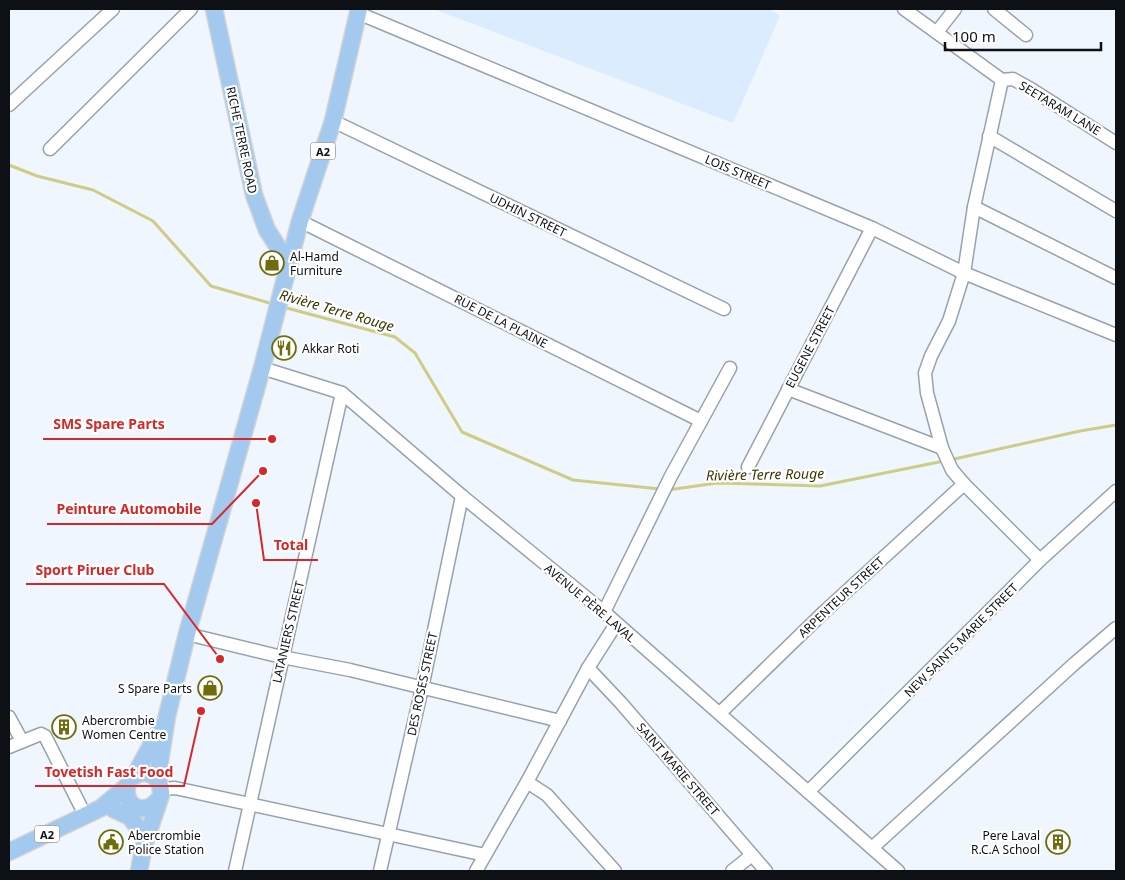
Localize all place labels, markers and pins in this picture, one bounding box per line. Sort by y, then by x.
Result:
place label: Al-Hamd Furniture [290,248,343,279]
shop icon: Al-Hamd Furniture [259,250,285,276]
restaurant icon: Akkar Roti [271,335,297,361]
place label: Akkar Roti [302,340,359,357]
callout: SMS Spare Parts [43,410,175,439]
callout: Peinture Automobile [47,495,212,524]
callout: Total [264,531,318,560]
callout: Sport Piruer Club [26,555,164,584]
shop icon: S Spare Parts [197,675,223,701]
place label: S Spare Parts [118,680,192,697]
place label: Abercrombie Women Centre [82,712,167,743]
building icon: Abercrombie Women Centre [51,714,77,740]
callout: Tovetish Fast Food [35,757,184,786]
place label: Abercrombie Police Station [128,827,204,858]
place label: Pere Laval R.C.A School [971,827,1040,858]
public building icon: Abercrombie Police Station [98,829,124,855]
building icon: Pere Laval R.C.A School [1045,829,1071,855]

